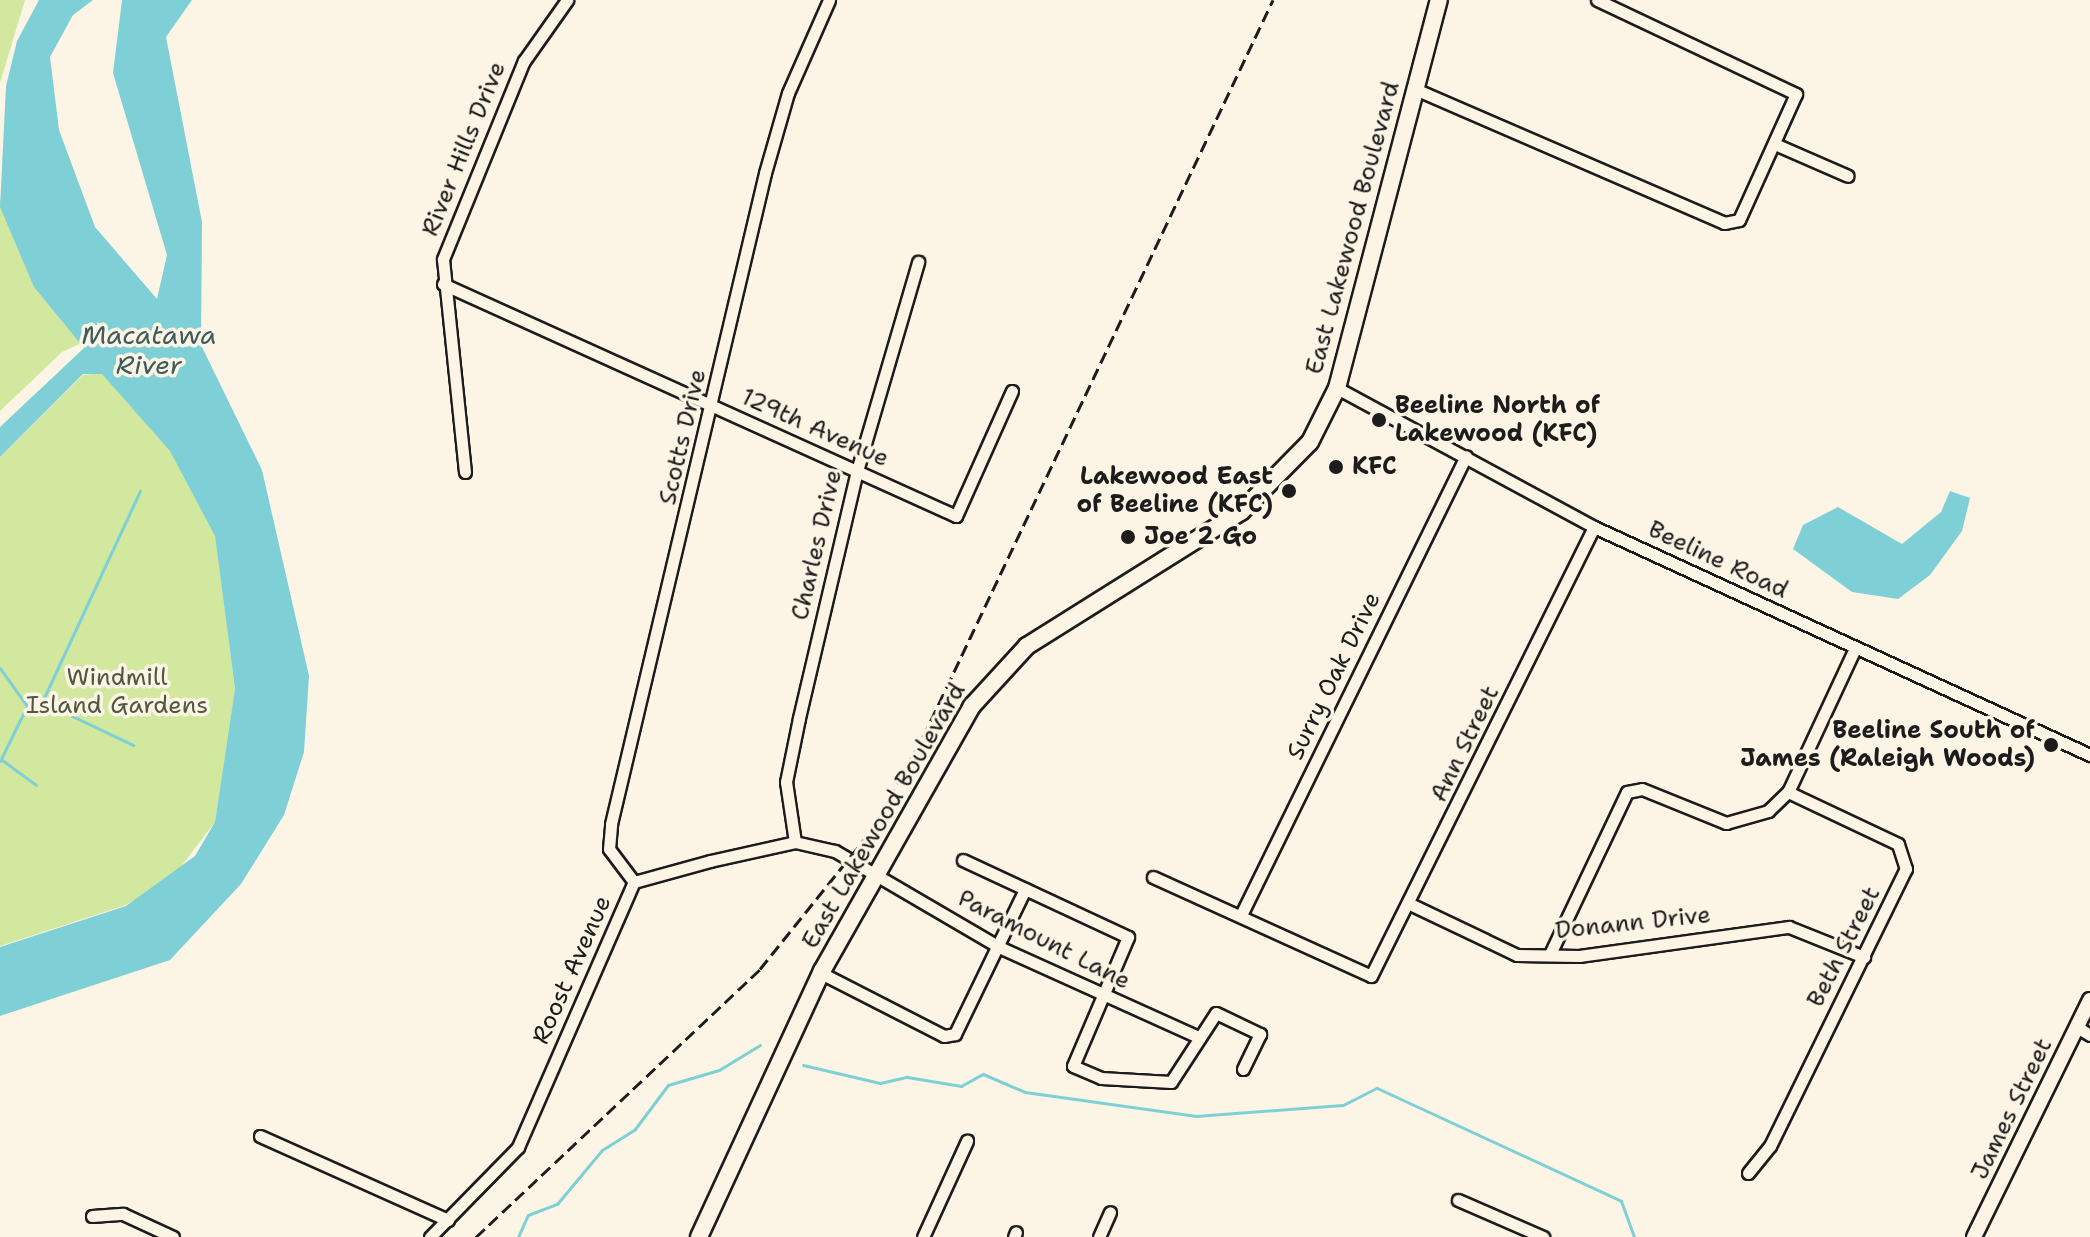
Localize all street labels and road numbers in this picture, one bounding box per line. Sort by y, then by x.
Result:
street label: River Hills Drive [416,58,512,240]
street label: East Lakewood Boulevard [1300,78,1406,378]
street label: Scotts Drive [653,366,713,508]
street label: 129th Avenue [737,383,893,473]
street label: Charles Drive [786,467,848,623]
street label: Beeline Road [1644,515,1792,605]
street label: Surry Oak Drive [1281,588,1387,764]
street label: East Lakewood Boulevard [796,678,972,954]
street label: Ann Street [1425,681,1505,807]
street label: Beth Street [1801,882,1887,1012]
street label: Paramount Lane [953,884,1135,996]
street label: Roost Avenue [526,891,618,1049]
street label: Donann Drive [1554,901,1712,945]
street label: James Street [1965,1034,2059,1184]

